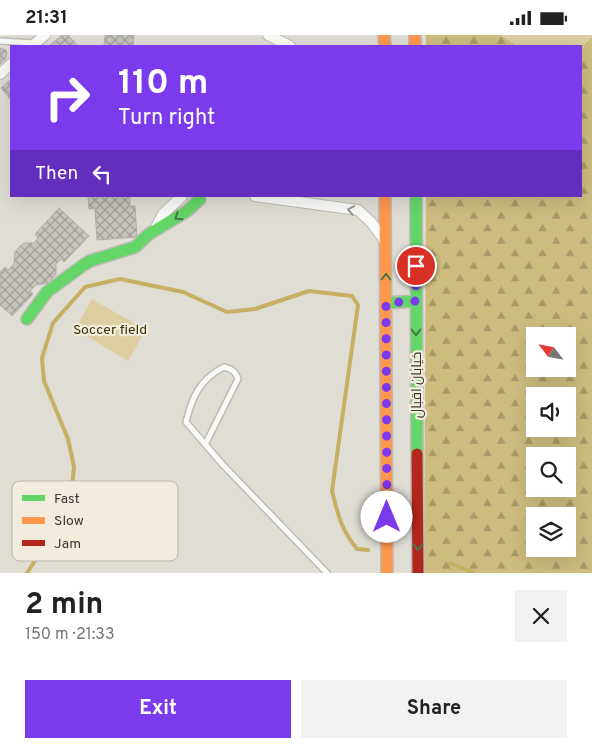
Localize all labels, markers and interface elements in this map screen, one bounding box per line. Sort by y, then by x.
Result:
text: 21:31 [25,6,68,30]
text: 110 m [118,62,208,106]
icon: right [35,65,100,130]
text: Turn right [118,105,215,132]
icon: left [88,160,116,188]
text: Then [35,162,78,186]
one-way arrow [346,205,355,215]
one-way arrow [174,211,184,220]
pin [395,245,437,287]
icon: arrive [402,252,430,280]
one-way arrow [381,272,391,280]
park label: Soccer field [73,322,147,339]
north arrow [526,327,576,377]
map controls [526,327,576,557]
one-way arrow [411,329,421,337]
street label: خیابان اقبال [409,352,426,418]
button: sound [526,387,576,437]
button: search [526,447,576,497]
legend [12,481,178,561]
position arrow [360,490,412,542]
text: Fast [54,491,80,508]
button: layers [526,507,576,557]
text: Slow [54,513,84,530]
text: Jam [54,536,81,553]
one-way arrow [413,544,423,552]
text: 2 min [25,587,103,624]
button: close [515,590,567,642]
text: 150 m · 21:33 [25,625,115,645]
button: Exit [25,680,291,738]
button: Share [301,680,567,738]

